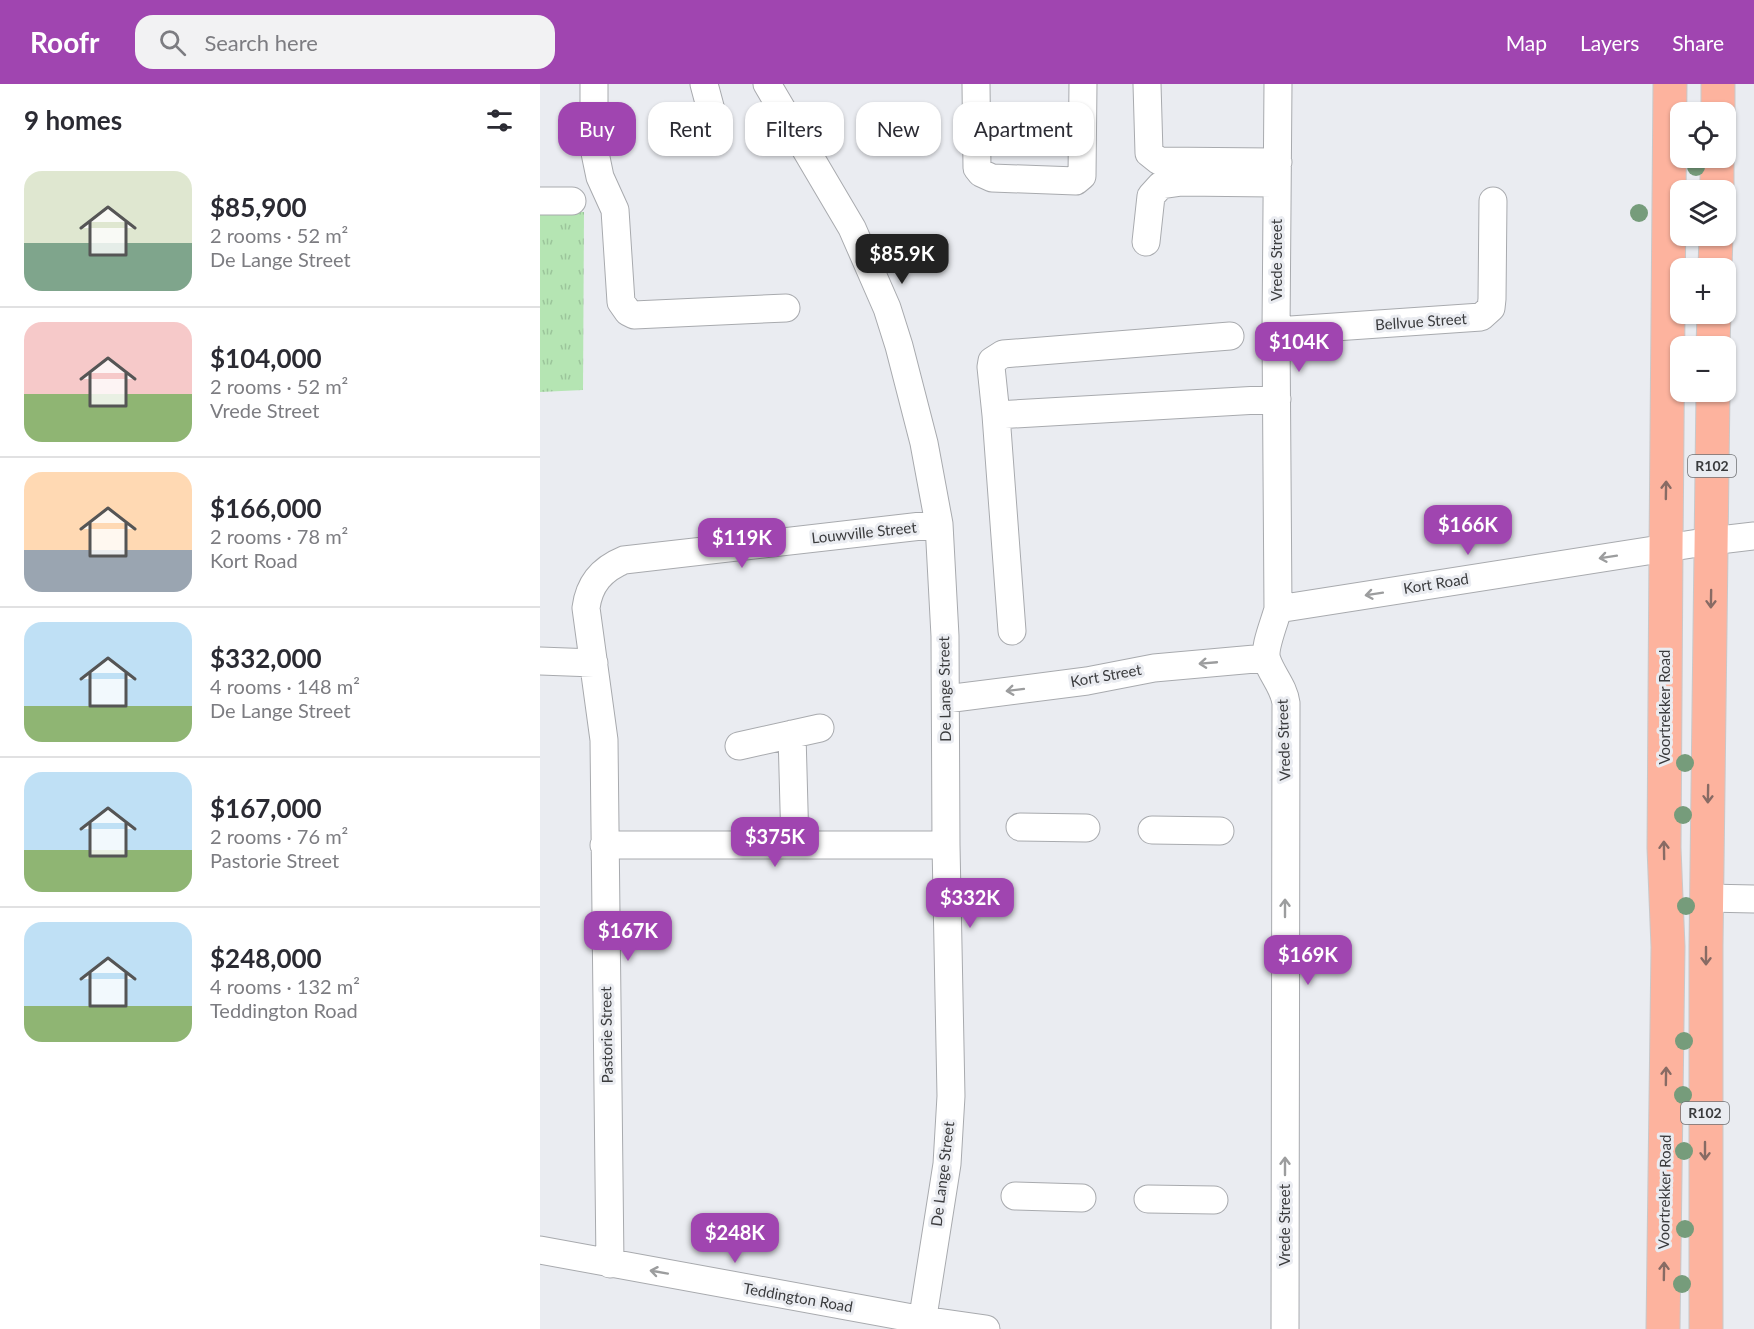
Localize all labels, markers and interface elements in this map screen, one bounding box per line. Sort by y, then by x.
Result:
search box [135,15,555,69]
text: Roofr [30,25,99,59]
icon: search [156,26,189,59]
text: Search here [204,29,318,56]
text: Map [1506,30,1547,55]
text: Layers [1580,30,1639,55]
text: Share [1672,30,1724,55]
chip: Buy [558,102,636,156]
chip: Rent [648,102,733,156]
chip: Filters [745,102,844,156]
chip: New [856,102,941,156]
chip: Apartment [953,102,1094,156]
map controls [1670,102,1736,402]
button: locate [1670,102,1736,168]
text: 9 homes [24,104,122,136]
icon: filters [483,104,516,137]
button: layers [1670,180,1736,246]
text: $85,900 [210,191,307,223]
icon: home [72,195,144,267]
street label: Vrede Street [1267,218,1285,301]
text: 2 rooms · 52 m² [210,223,348,247]
pin: $85.9K [853,234,951,285]
text: $85.9K [870,241,934,265]
text: De Lange Street [210,247,351,271]
button: + [1670,258,1736,324]
street label: Bellvue Street [1374,309,1468,333]
pin: $104K [1257,322,1341,373]
text: $104K [1269,329,1329,353]
button: − [1670,336,1736,402]
text: $104,000 [210,342,322,374]
icon: home [72,346,144,418]
text: 2 rooms · 52 m² [210,374,348,398]
text: Vrede Street [210,398,319,422]
road number: R102 [1688,455,1736,477]
one-way arrow [1661,481,1672,501]
text: $166,000 [210,492,322,524]
icon: home [72,496,144,568]
pin: $166K [1426,505,1510,556]
text: $166K [1438,512,1498,536]
street label: Louwville Street [811,517,918,546]
pin: $119K [700,518,784,569]
text: 2 rooms · 78 m² [210,524,348,548]
text: $119K [712,525,772,549]
text: Kort Road [210,548,298,572]
one-way arrow [1598,552,1618,563]
street label: Kort Road [1402,569,1470,597]
one-way arrow [1364,589,1384,600]
one-way arrow [1705,589,1716,609]
street label: De Lange Street [934,635,954,742]
text: $332,000 [210,642,322,674]
icon: home [72,646,144,718]
street label: Voortrekker Road [1655,650,1673,764]
one-way arrow [1198,658,1218,669]
street label: Kort Street [1069,660,1143,690]
text: 4 rooms · 148 m² [210,674,360,698]
one-way arrow [1005,685,1025,696]
text: De Lange Street [210,698,351,722]
street label: Vrede Street [1273,698,1293,781]
one-way arrow [1702,784,1714,804]
text: $167,000 [210,792,322,824]
icon: home [72,796,144,868]
pin: $375K [733,817,817,868]
text: 2 rooms · 76 m² [210,824,348,848]
text: $375K [745,824,805,848]
one-way arrow [1659,840,1670,860]
text: Pastorie Street [210,848,339,872]
pin: $332K [928,878,1012,929]
text: $332K [940,885,1000,909]
one-way arrow [1279,898,1291,918]
pin: $167K [586,911,670,962]
text: $167K [598,918,658,942]
pin: $169K [1266,935,1350,986]
text: $248,000 [210,942,322,974]
text: $169K [1278,942,1338,966]
icon: home [72,946,144,1018]
one-way arrow [1700,946,1712,966]
text: 4 rooms · 132 m² [210,974,360,998]
street label: Pastorie Street [596,986,616,1084]
text: Teddington Road [210,998,358,1022]
one-way arrow [1660,1066,1672,1086]
road number: R102 [1681,1102,1729,1124]
street label: De Lange Street [927,1120,957,1227]
street label: Voortrekker Road [1654,1134,1674,1250]
one-way arrow [1699,1141,1711,1161]
one-way arrow [1279,1156,1291,1176]
street label: Vrede Street [1275,1183,1293,1266]
pin: $248K [693,1213,777,1264]
text: $248K [705,1220,765,1244]
one-way arrow [1658,1261,1670,1281]
one-way arrow [649,1267,669,1278]
street label: Teddington Road [742,1279,854,1316]

